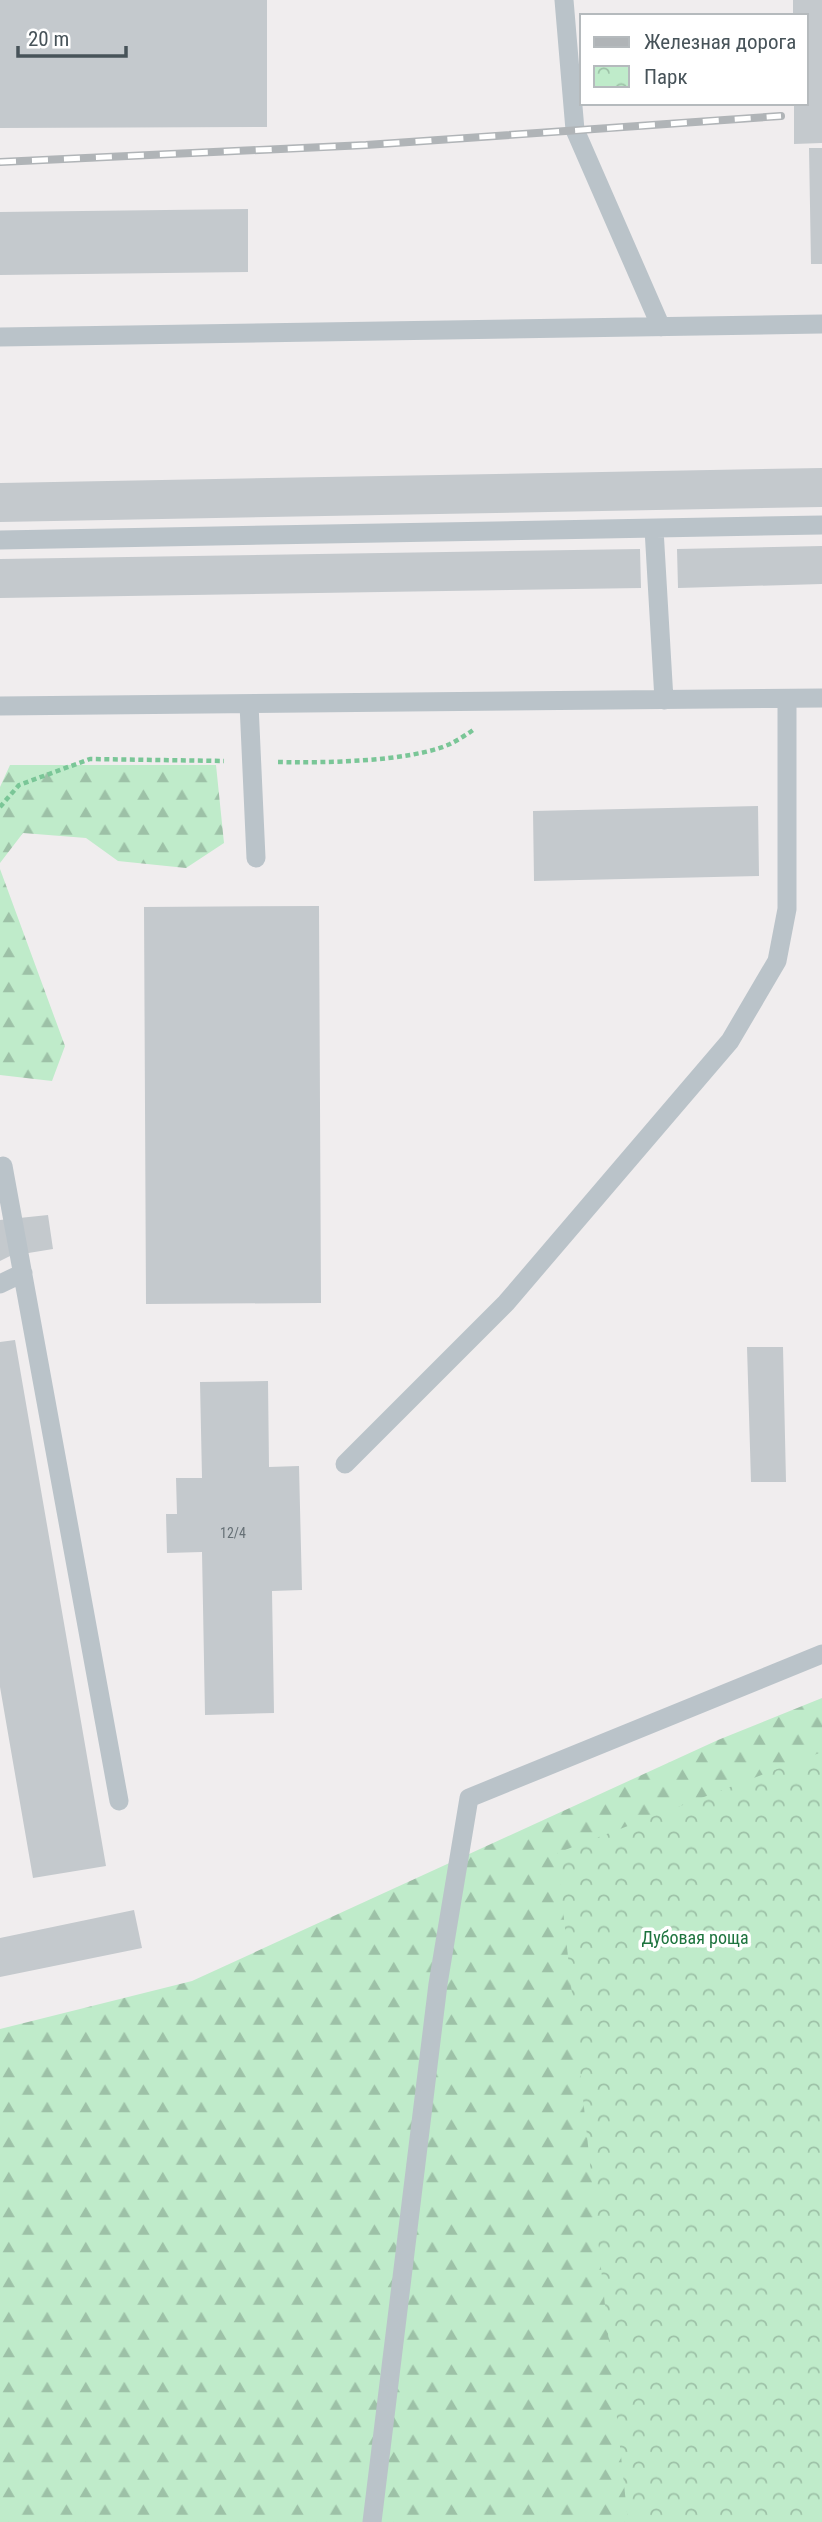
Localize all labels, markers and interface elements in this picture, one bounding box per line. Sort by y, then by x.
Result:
scale bar [18,14,126,58]
legend [580,14,808,105]
text: 20 m [28,27,69,51]
text: Железная дорога [644,30,796,54]
text: Парк [644,65,688,89]
house number: 12/4 [220,1525,246,1541]
park label: Дубовая роща [641,1927,749,1948]

